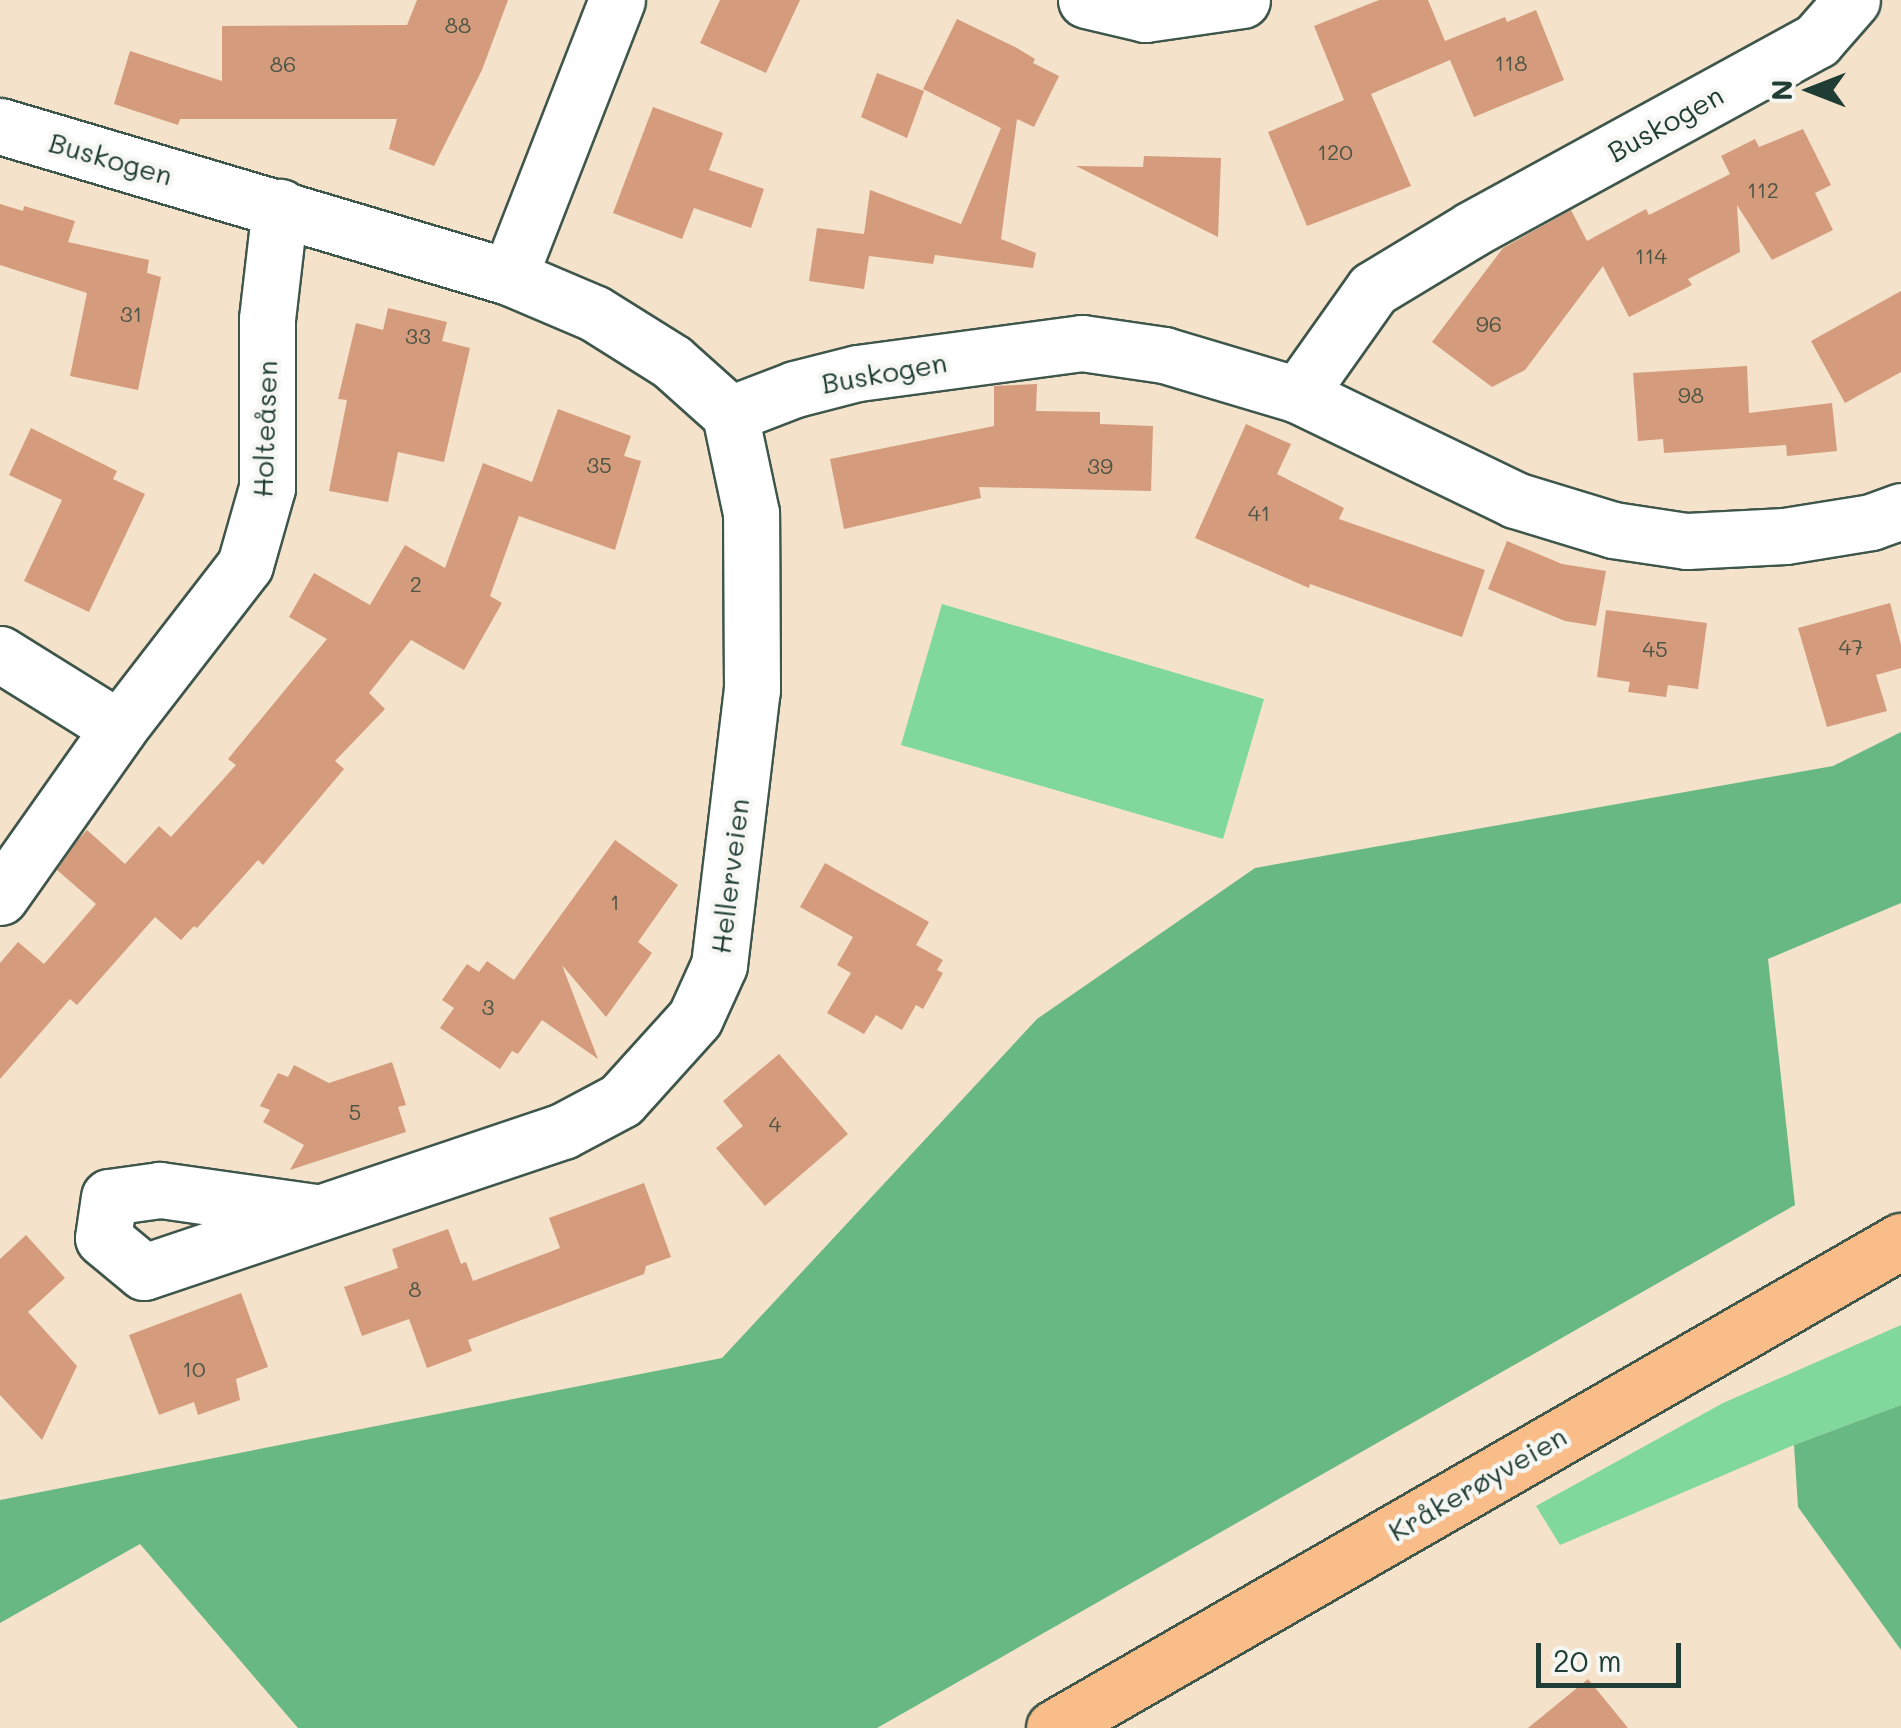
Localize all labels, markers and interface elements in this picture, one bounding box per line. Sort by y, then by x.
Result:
house number: 88 [445,12,471,38]
north arrow [1761,40,1861,140]
house number: 118 [1495,50,1527,76]
house number: 86 [270,51,296,77]
street label: Buskogen [1601,78,1729,168]
text: N [1763,79,1799,101]
street label: Buskogen [45,124,177,192]
house number: 120 [1317,139,1353,165]
house number: 112 [1747,177,1779,203]
house number: 114 [1635,243,1667,269]
house number: 31 [120,301,142,327]
house number: 96 [1476,311,1502,337]
house number: 33 [405,323,431,349]
street label: Buskogen [819,344,949,400]
street label: Holteåsen [245,360,283,498]
house number: 98 [1678,382,1704,408]
house number: 35 [586,452,612,478]
house number: 39 [1087,453,1113,479]
house number: 41 [1248,500,1270,526]
house number: 2 [410,571,422,597]
house number: 47 [1838,634,1864,660]
house number: 45 [1642,636,1668,662]
street label: Hellerveien [703,796,755,956]
house number: 1 [610,889,620,915]
house number: 3 [482,994,494,1020]
house number: 5 [349,1099,361,1125]
house number: 4 [769,1111,781,1137]
house number: 8 [408,1276,422,1302]
house number: 10 [182,1356,206,1382]
street label: Kråkerøyveien [1382,1419,1572,1547]
scale bar [1541,1623,1686,1685]
text: 20 m [1553,1640,1622,1680]

